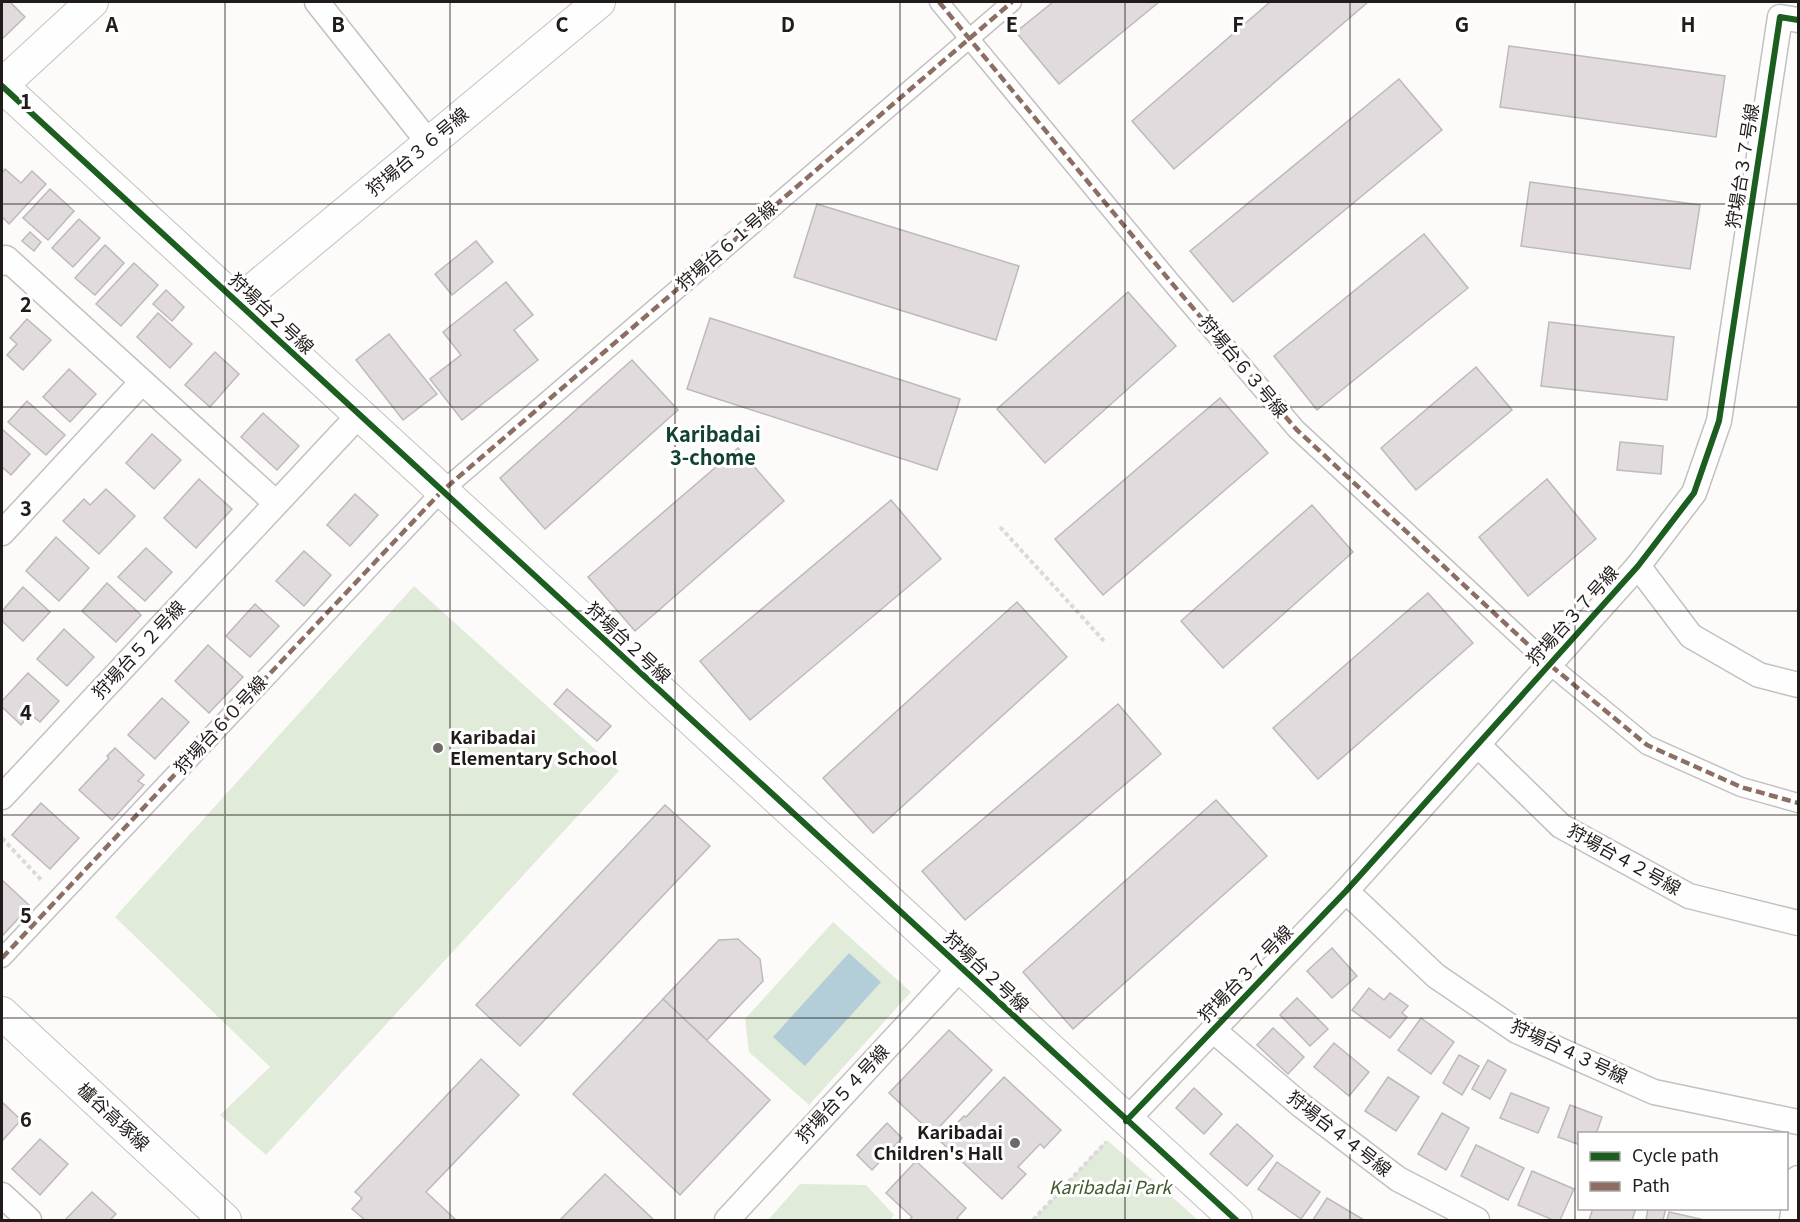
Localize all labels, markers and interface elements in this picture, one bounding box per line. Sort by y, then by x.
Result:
text: A [105,9,119,38]
text: B [331,9,345,38]
text: C [555,9,569,38]
text: D [781,9,795,38]
text: E [1006,9,1018,38]
text: F [1232,9,1244,38]
text: G [1455,9,1469,38]
text: H [1680,9,1696,38]
text: 1 [20,86,32,115]
street label: 狩場台３６号線 [360,100,473,201]
street label: 狩場台３７号線 [1718,101,1764,230]
street label: 狩場台６１号線 [670,193,782,296]
street label: 狩場台２号線 [224,266,321,359]
text: 2 [20,289,32,318]
street label: 狩場台６３号線 [1194,309,1295,422]
district label: Karibadai 3-chome [665,419,761,471]
text: 3 [20,493,32,522]
street label: 狩場台３７号線 [1520,559,1623,670]
street label: 狩場台５２号線 [85,594,190,704]
street label: 狩場台２号線 [581,595,678,688]
street label: 狩場台６０号線 [167,669,272,779]
text: 4 [20,697,32,726]
place label: Karibadai Elementary School [450,723,617,770]
marker: Karibadai Elementary School [431,741,445,755]
street label: 狩場台４２号線 [1564,816,1686,900]
text: 5 [20,900,32,929]
street label: 狩場台３７号線 [1191,918,1298,1027]
street label: 狩場台２号線 [939,924,1036,1017]
street label: 狩場台４３号線 [1507,1012,1632,1089]
street label: 狩場台５４号線 [789,1038,894,1148]
street label: 櫨谷高塚線 [73,1075,156,1156]
street label: 狩場台４４号線 [1283,1083,1398,1181]
text: 6 [20,1104,32,1133]
place label: Karibadai Children's Hall [873,1118,1003,1165]
legend [1578,1132,1788,1210]
marker: Karibadai Children's Hall [1008,1136,1022,1150]
text: Cycle path [1632,1141,1719,1167]
text: Path [1632,1171,1670,1197]
park label: Karibadai Park [1049,1173,1173,1199]

